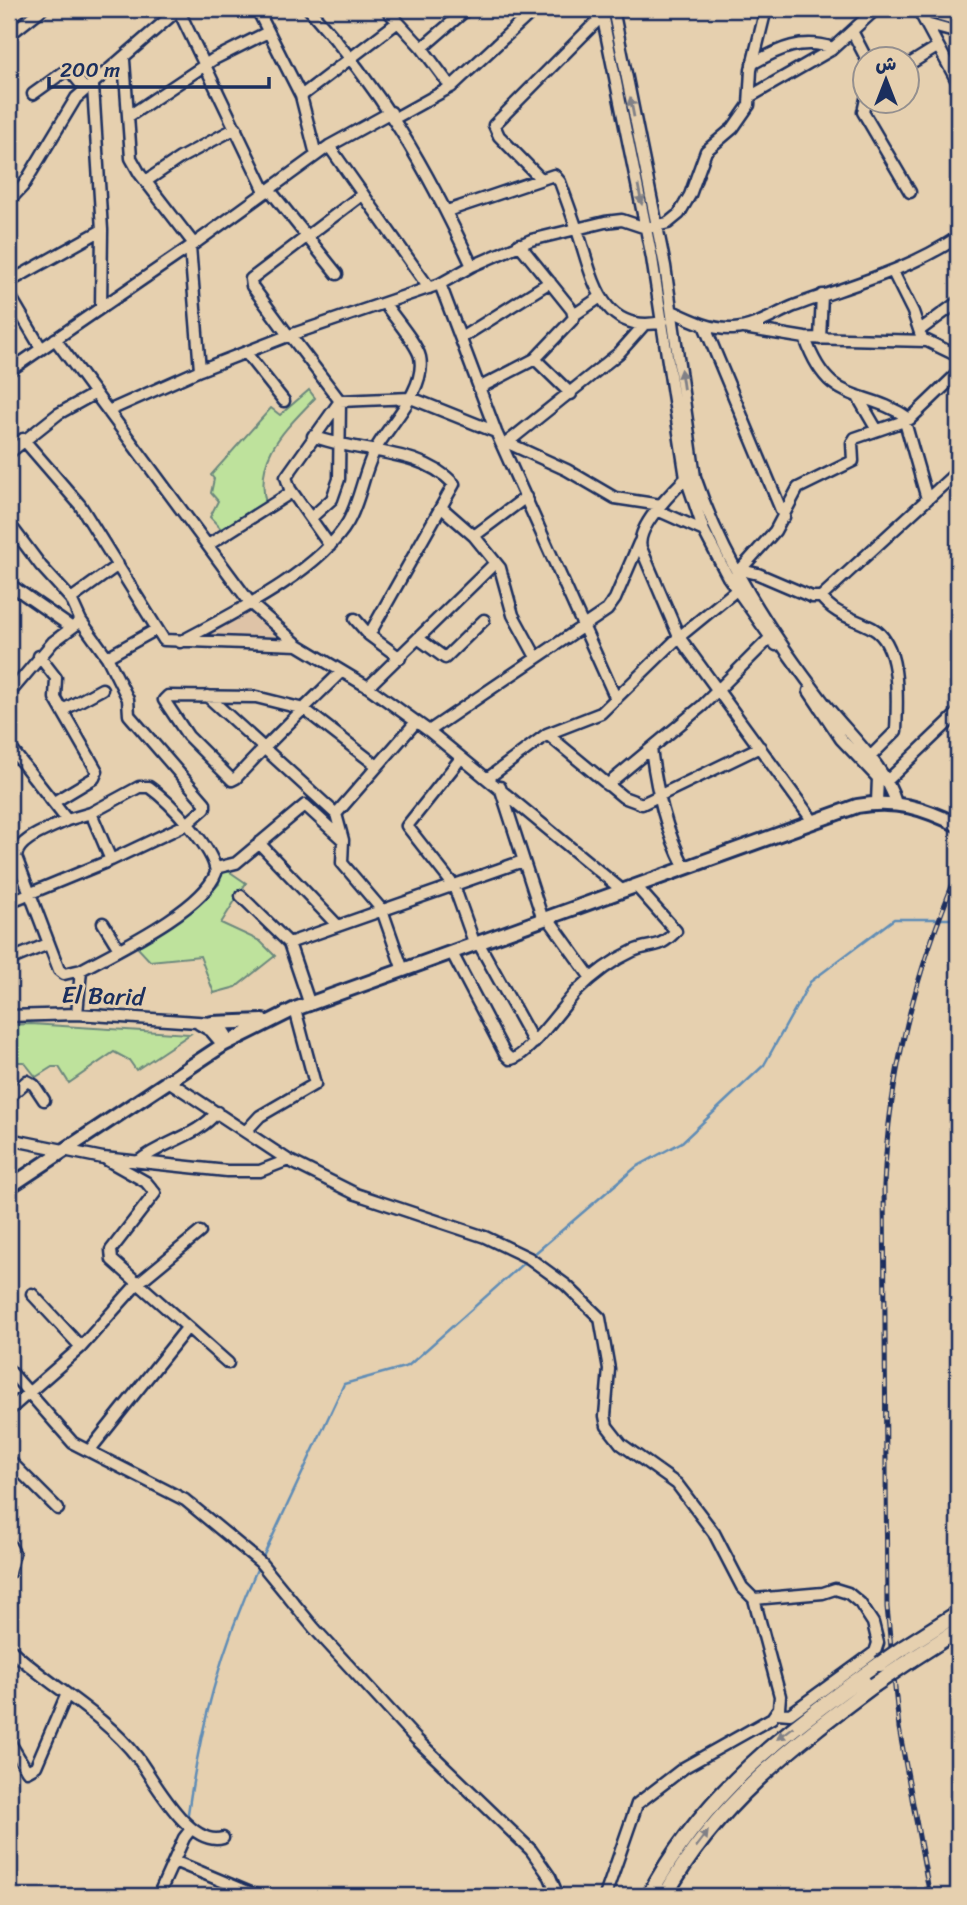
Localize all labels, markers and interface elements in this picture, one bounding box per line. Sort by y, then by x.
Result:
scale bar [49,46,270,90]
north arrow [852,46,922,116]
text: ش [876,47,897,80]
text: 200 m [60,51,120,89]
one-way arrow [627,96,638,118]
one-way arrow [634,184,645,206]
one-way arrow [676,368,687,390]
street label: El Barid [61,974,146,1018]
one-way arrow [777,1725,795,1740]
one-way arrow [695,1830,709,1848]

